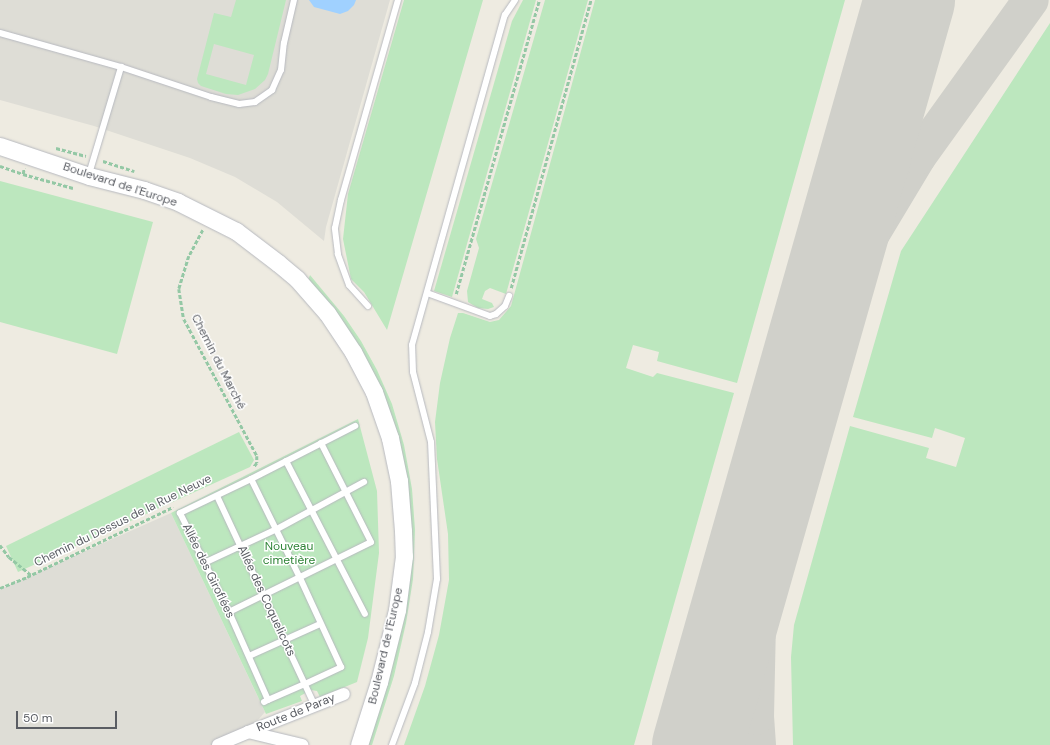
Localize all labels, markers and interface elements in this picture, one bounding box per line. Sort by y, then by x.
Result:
street label: Boulevard de l'Europe [61,160,179,210]
street label: Chemin du Marché [188,312,248,412]
street label: Chemin du Dessus de la Rue Neuve [32,472,214,570]
street label: Allée des Giroflées [179,521,237,621]
park label: Nouveau cimetière [263,540,315,568]
street label: Allée des Coquelicots [234,543,298,659]
street label: Boulevard de l'Europe [366,586,406,706]
street label: Route de Paray [255,691,337,735]
scale bar [18,703,119,729]
text: 50 m [23,710,52,726]

